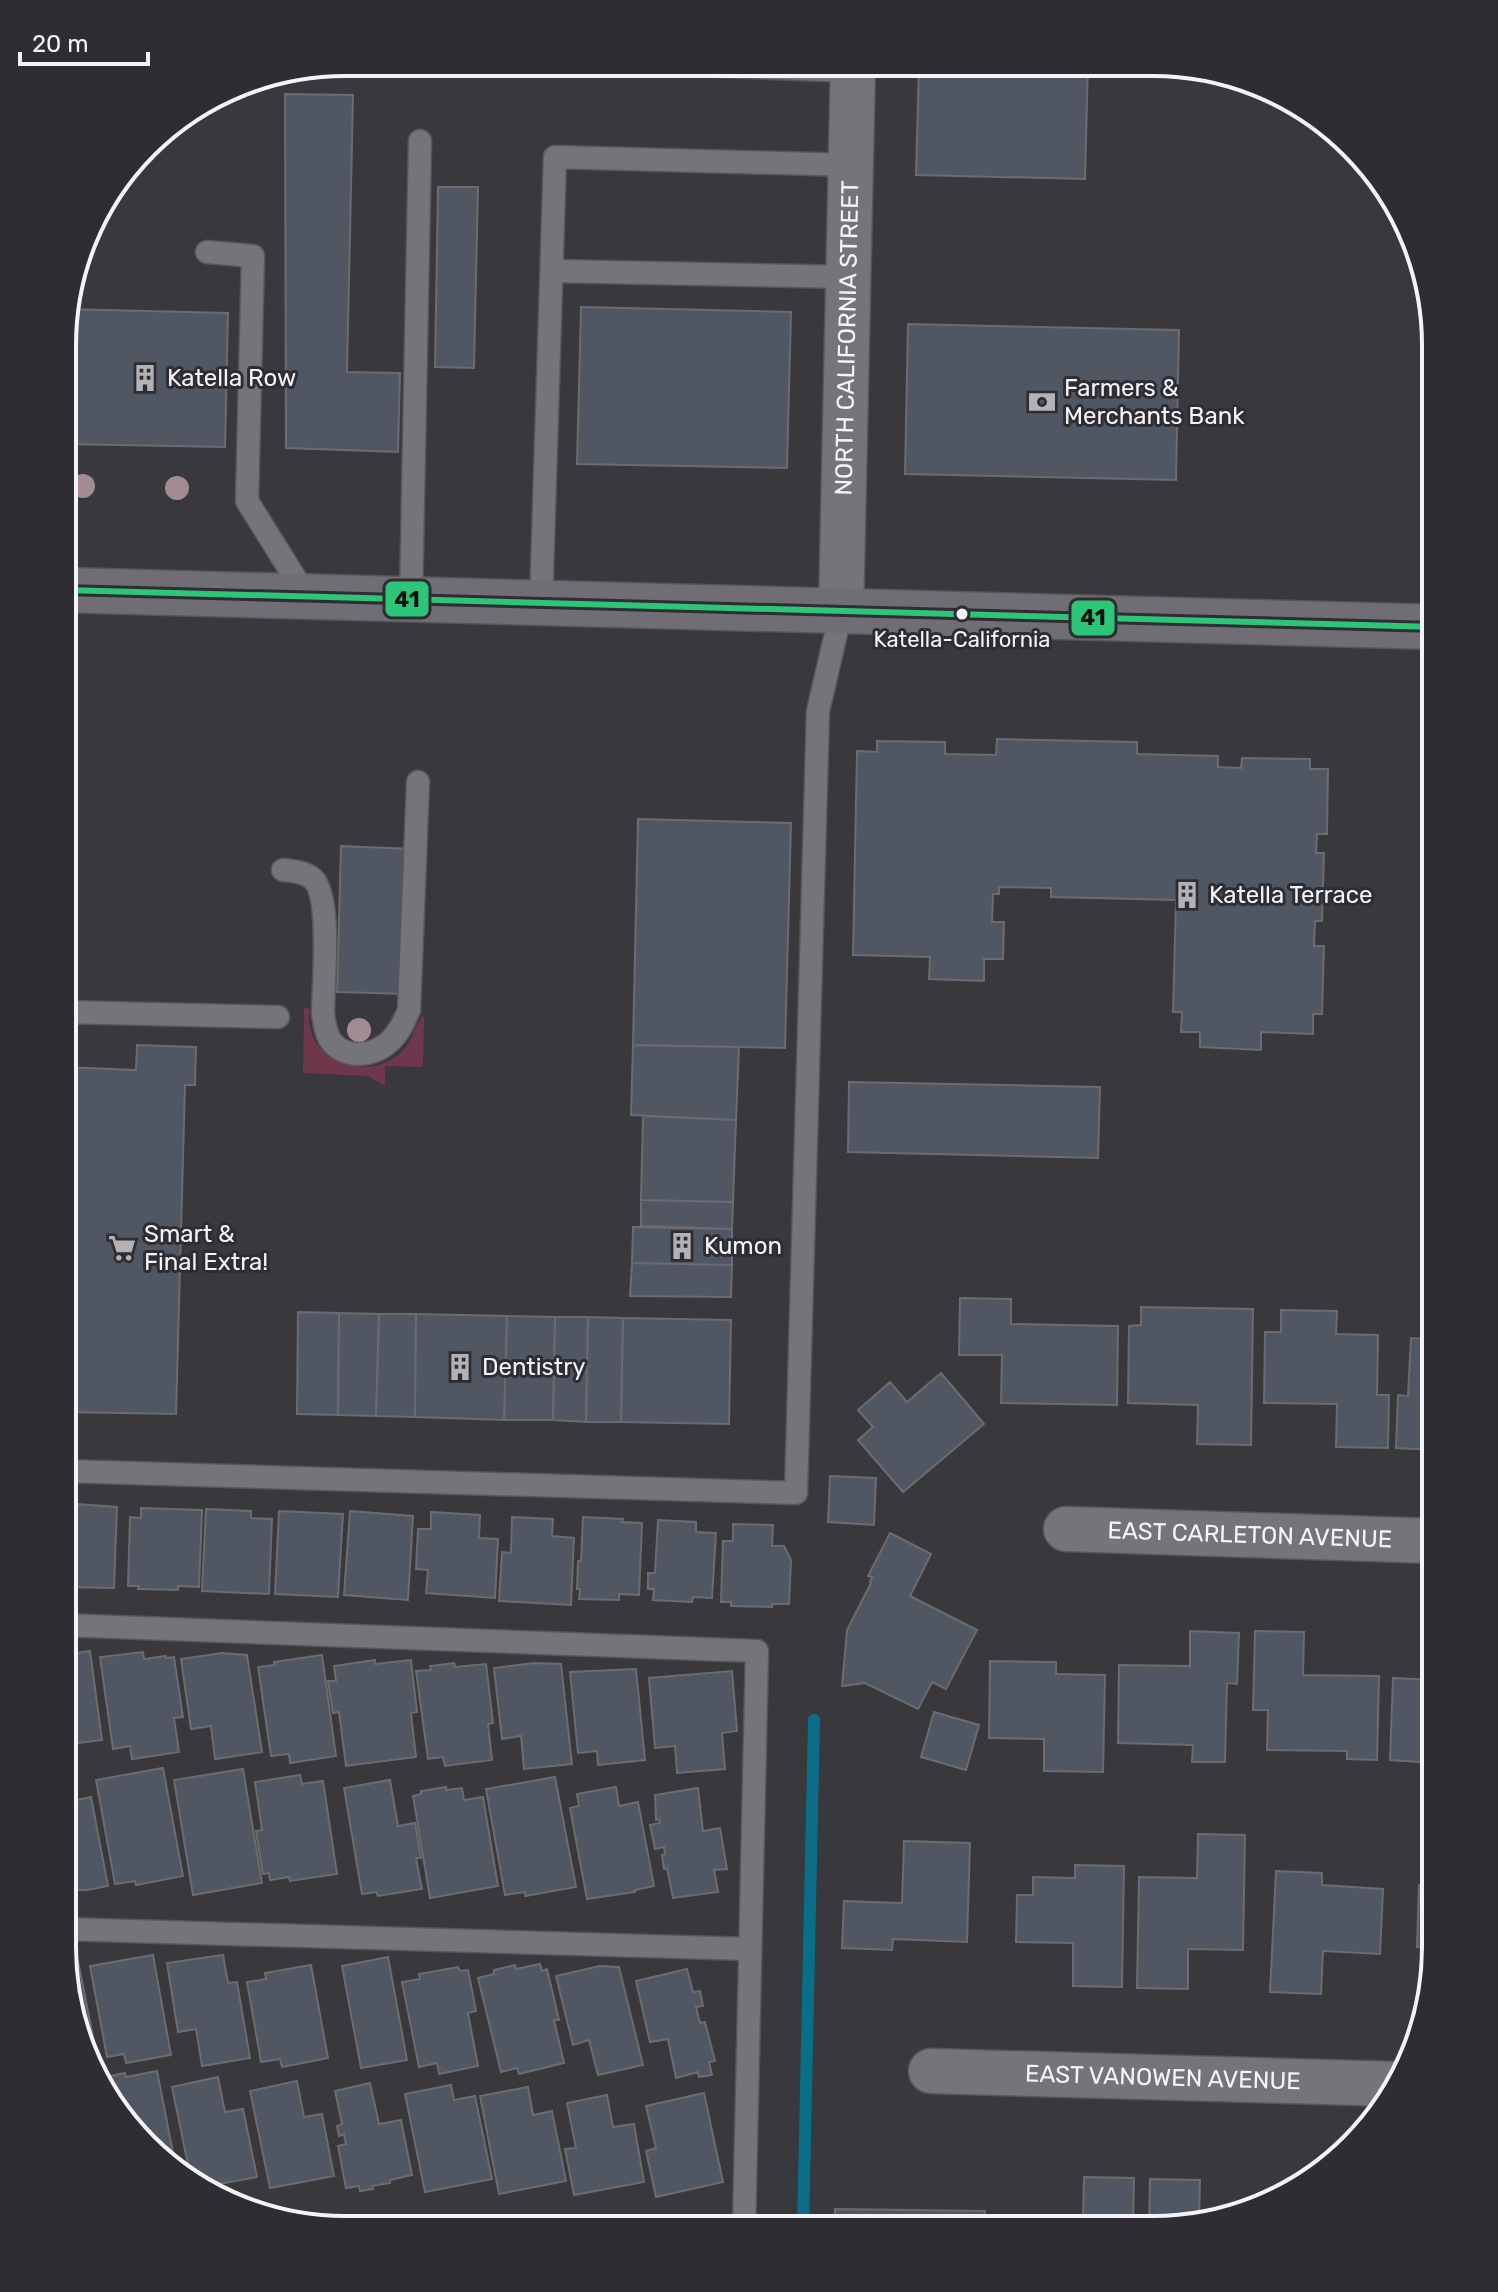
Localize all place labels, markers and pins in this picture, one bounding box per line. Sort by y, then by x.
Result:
building icon: Katella Row [130,363,160,393]
place label: Katella Row [167,364,296,392]
place label: Farmers & Merchants Bank [1064,374,1245,430]
bank icon: Farmers & Merchants Bank [1027,387,1057,417]
marker: Katella-California [954,606,970,622]
place label: Katella-California [873,626,1051,653]
building icon: Katella Terrace [1172,880,1202,910]
place label: Katella Terrace [1209,881,1372,909]
place label: Smart & Final Extra! [144,1220,268,1276]
building icon: Kumon [667,1231,697,1261]
place label: Kumon [704,1232,782,1260]
supermarket icon: Smart & Final Extra! [107,1233,137,1263]
building icon: Dentistry [445,1352,475,1382]
place label: Dentistry [482,1353,586,1381]

